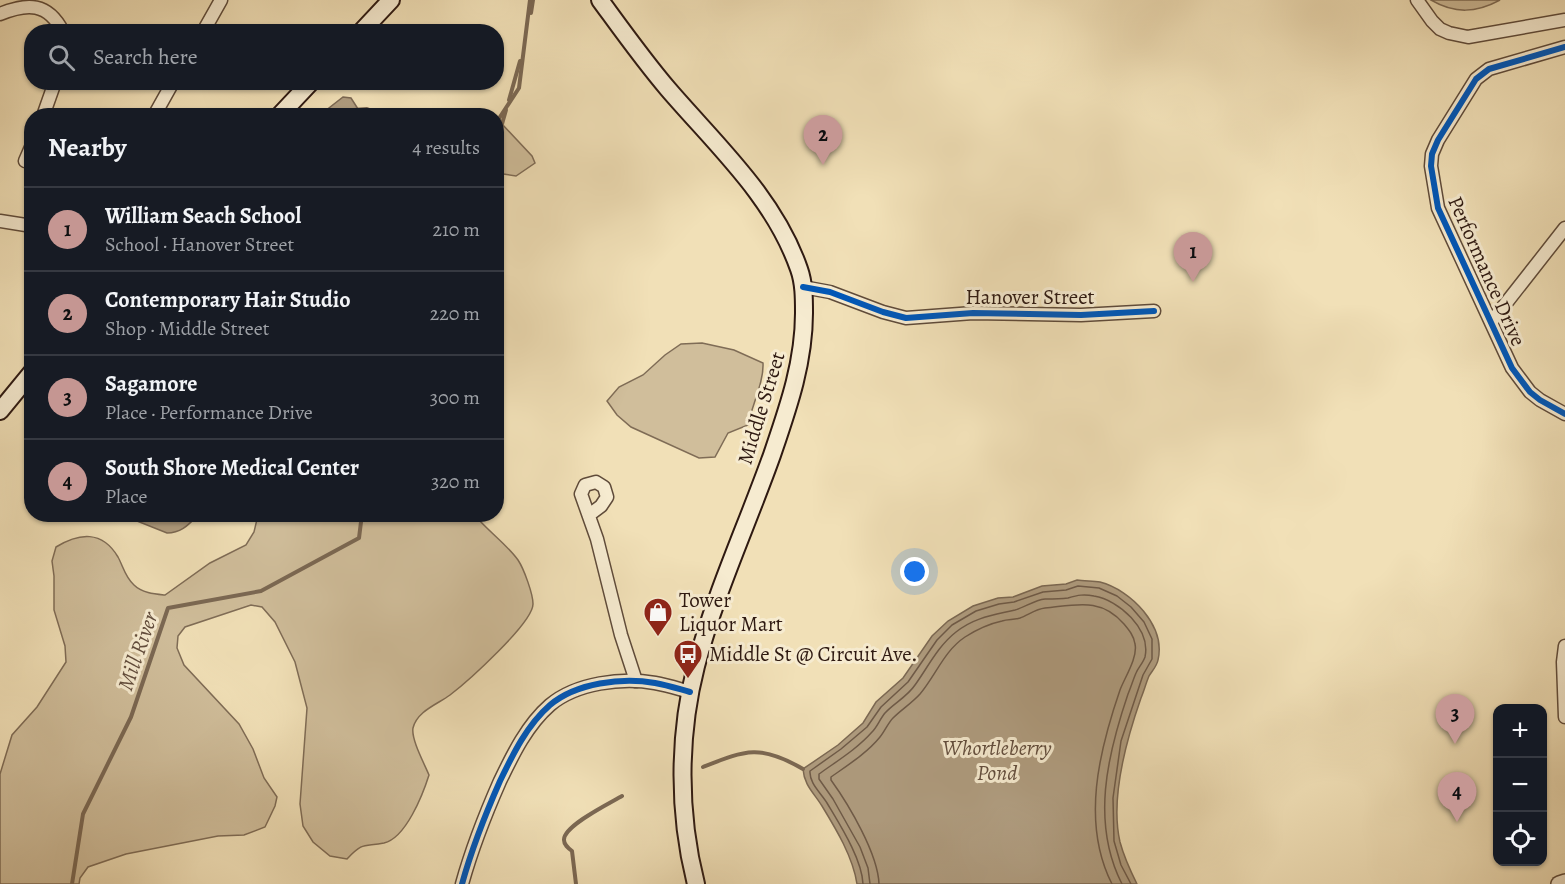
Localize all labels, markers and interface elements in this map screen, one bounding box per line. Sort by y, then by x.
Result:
search box [24,24,504,90]
icon: search [45,41,78,74]
text: Search here [93,42,198,72]
pin: 2 [804,116,842,165]
text: Nearby [48,130,127,165]
text: 4 results [412,134,480,161]
street label: Performance Drive [1441,192,1533,350]
text: William Seach School [105,201,301,231]
text: 1 [64,216,71,243]
text: 210 m [432,216,480,243]
text: School · Hanover Street [105,231,294,258]
pin: 1 [1174,232,1212,282]
street label: Hanover Street [965,283,1095,311]
text: Contemporary Hair Studio [105,285,351,315]
text: 2 [63,300,72,327]
text: 220 m [430,300,480,327]
text: Shop · Middle Street [105,315,269,342]
street label: Middle Street [731,348,791,468]
text: Sagamore [105,369,198,399]
text: 3 [63,384,72,411]
text: 300 m [430,384,480,411]
text: Place · Performance Drive [105,399,313,426]
text: South Shore Medical Center [105,453,359,483]
text: 4 [63,468,72,495]
text: 320 m [431,468,480,495]
text: Place [105,483,147,510]
your location [900,557,929,586]
place label: Tower Liquor Mart [679,586,783,638]
shop icon: Tower Liquor Mart [642,596,674,638]
water label: Mill River [111,607,166,695]
bus stop icon: Middle St @ Circuit Ave. [672,638,704,680]
place label: Middle St @ Circuit Ave. [709,640,917,668]
pin: 3 [1436,694,1474,744]
map controls [1493,704,1547,866]
button: + [1493,704,1547,758]
water label: Whortleberry Pond [942,733,1052,788]
button: − [1493,758,1547,812]
pin: 4 [1438,772,1476,822]
button: locate [1493,812,1547,866]

